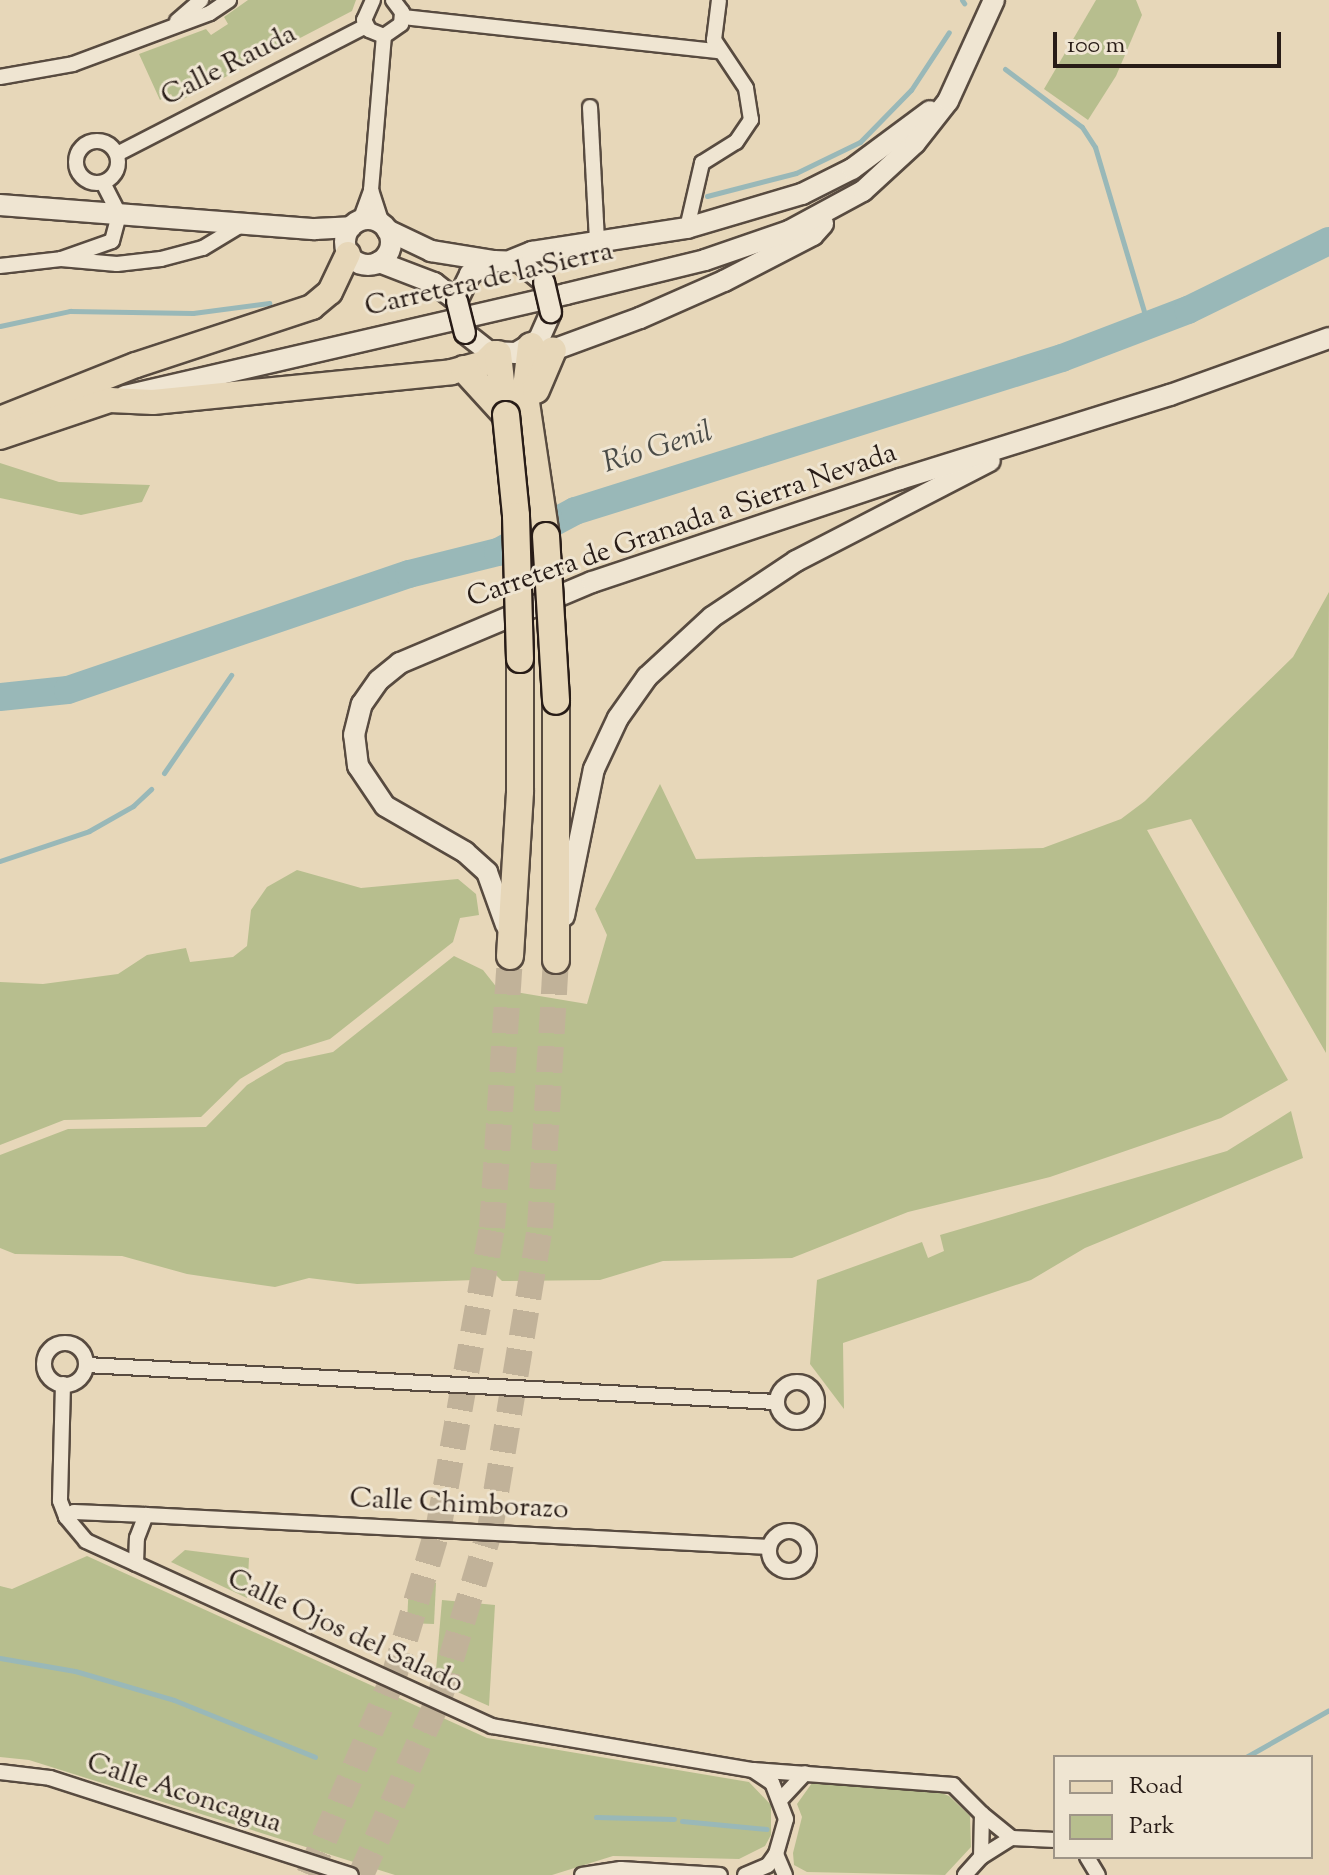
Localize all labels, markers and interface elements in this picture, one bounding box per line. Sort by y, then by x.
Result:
scale bar [1057,16,1285,66]
street label: Calle Rauda [156,18,302,114]
text: 100 m [1067,29,1125,63]
street label: Carretera de la Sierra [362,235,616,325]
water label: Río Genil [599,415,717,483]
street label: Carretera de Granada a Sierra Nevada [463,437,901,615]
street label: Calle Chimborazo [349,1482,569,1528]
street label: Calle Ojos del Salado [222,1563,468,1701]
street label: Calle Aconcagua [82,1747,286,1841]
legend [1053,1755,1313,1859]
text: Road [1129,1770,1183,1804]
text: Park [1129,1810,1175,1844]

